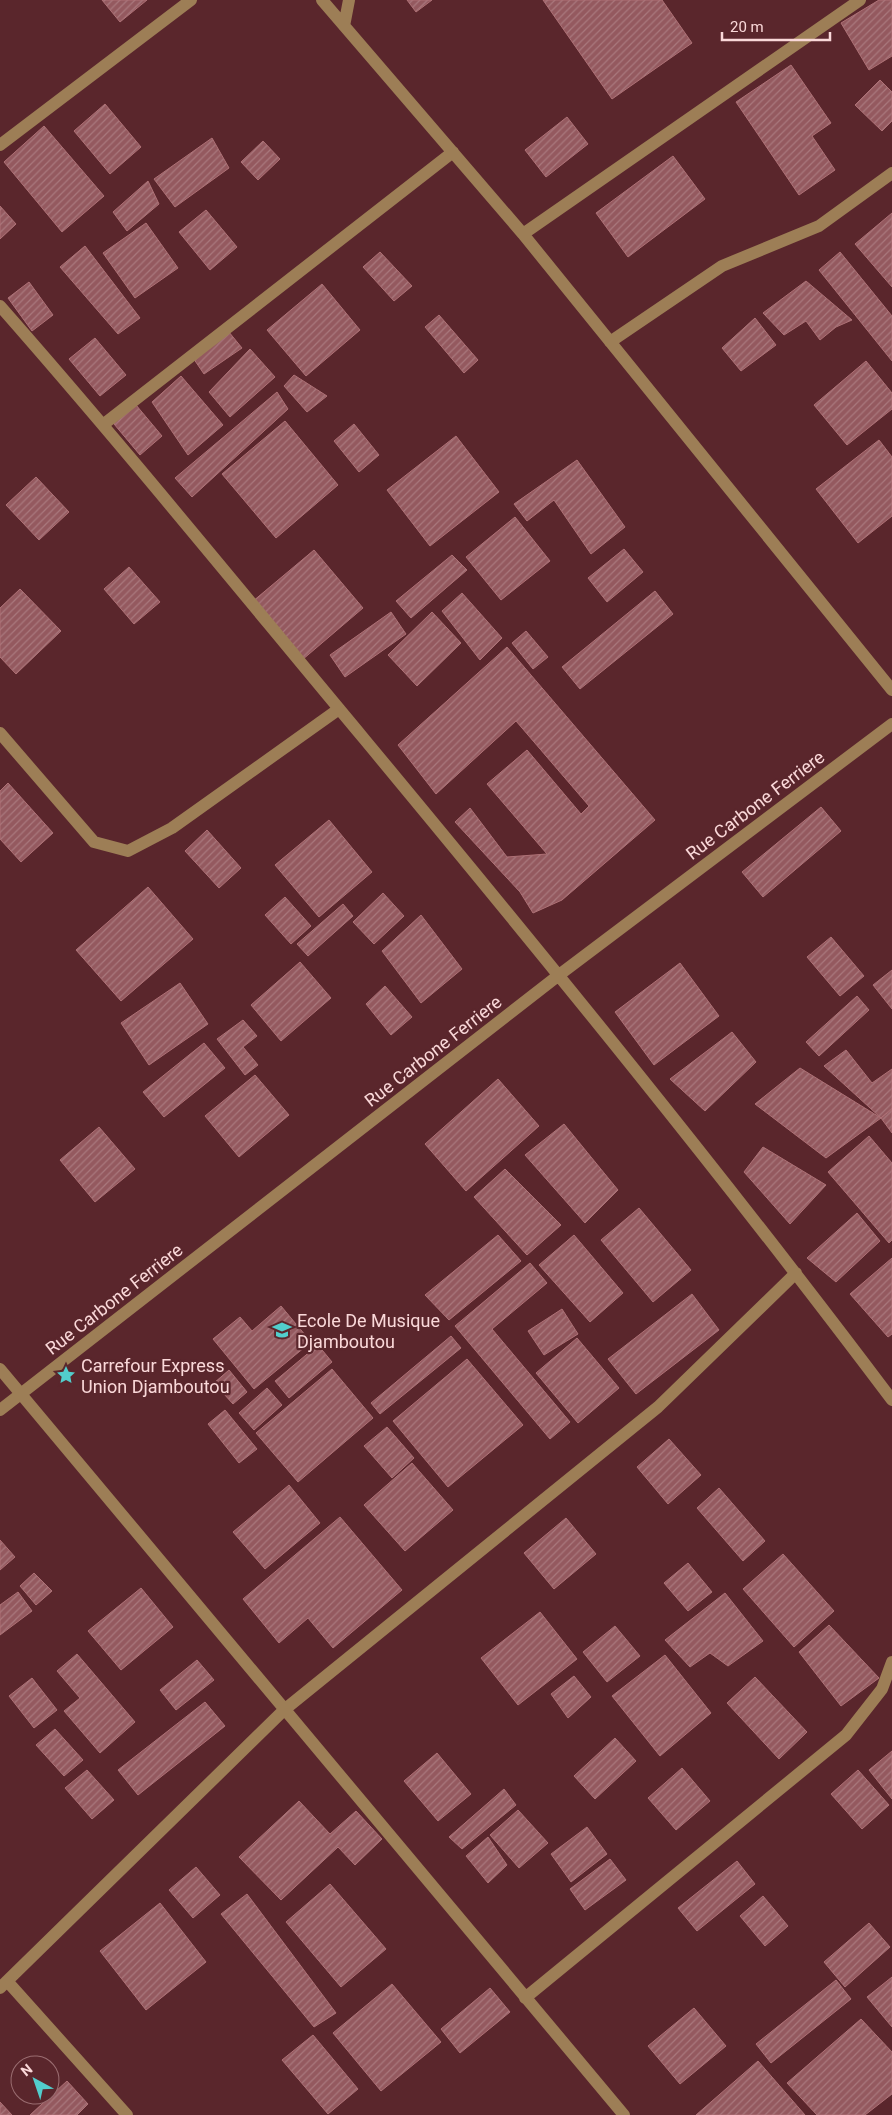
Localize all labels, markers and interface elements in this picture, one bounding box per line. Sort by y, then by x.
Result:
scale bar [722,10,830,42]
text: 20 m [730,18,764,36]
street label: Rue Carbone Ferriere [682,746,828,864]
street label: Rue Carbone Ferriere [360,991,506,1111]
street label: Rue Carbone Ferriere [41,1239,187,1359]
place label: Ecole De Musique Djamboutou [297,1310,440,1352]
school or university icon: Ecole De Musique Djamboutou [271,1319,293,1341]
place label: Carrefour Express Union Djamboutou [81,1355,230,1397]
place icon: Carrefour Express Union Djamboutou [55,1364,77,1386]
north arrow [10,2055,60,2105]
text: N [18,2061,36,2079]

